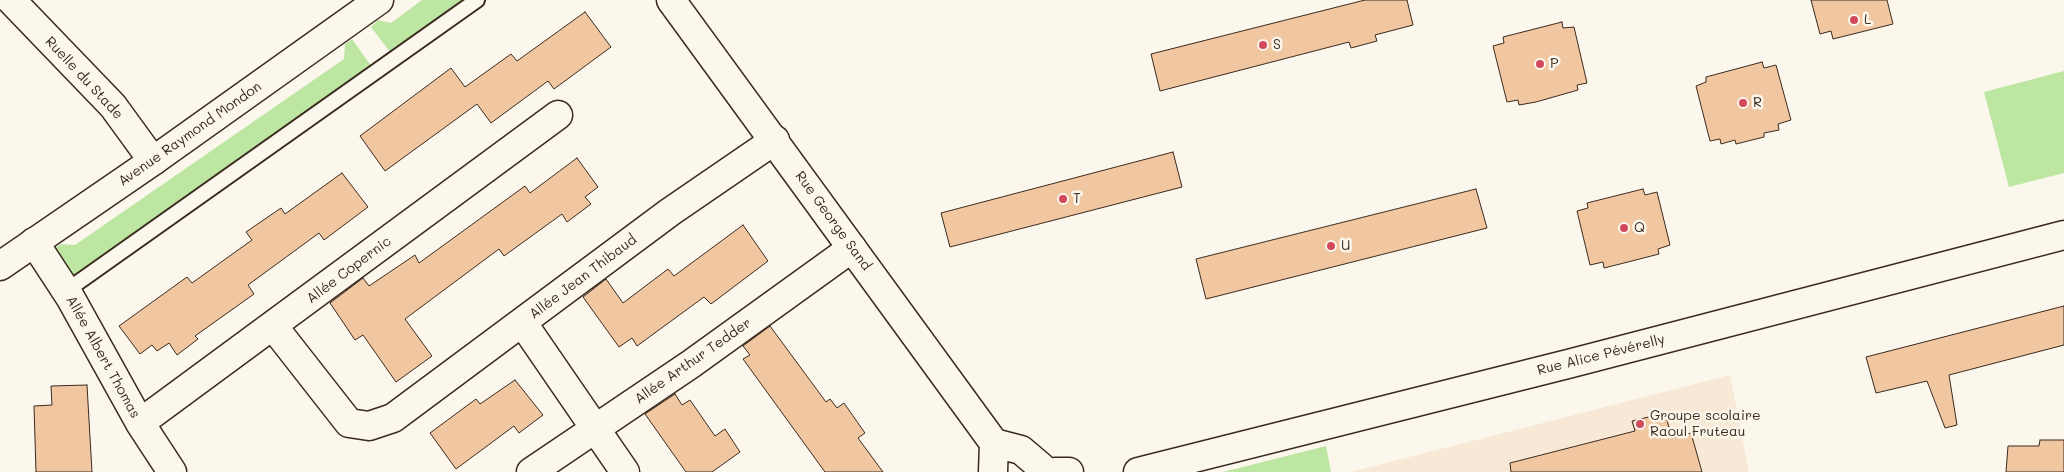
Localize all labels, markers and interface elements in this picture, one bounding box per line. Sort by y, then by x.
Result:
place label: L [1864,12,1871,28]
marker: L [1848,14,1860,26]
street label: Ruelle du Stade [41,33,127,123]
place label: S [1273,37,1281,53]
marker: S [1257,39,1269,51]
place label: P [1550,56,1559,72]
marker: P [1534,58,1546,70]
street label: Avenue Raymond Mondon [115,78,265,190]
place label: R [1753,95,1762,111]
marker: R [1737,97,1749,109]
street label: Rue George Sand [791,168,875,274]
place label: T [1073,191,1081,207]
marker: T [1057,193,1069,205]
place label: Q [1634,220,1645,236]
marker: Q [1618,222,1630,234]
street label: Allée Jean Thibaud [526,231,640,323]
street label: Allée Copernic [303,233,395,307]
place label: U [1341,238,1350,254]
marker: U [1325,240,1337,252]
street label: Allée Albert Thomas [62,293,144,421]
street label: Allée Arthur Tedder [632,314,754,408]
street label: Rue Alice Pévérelly [1535,331,1667,379]
place label: Groupe scolaire Raoul Fruteau [1650,408,1761,441]
marker: Groupe scolaire Raoul Fruteau [1634,418,1646,430]

